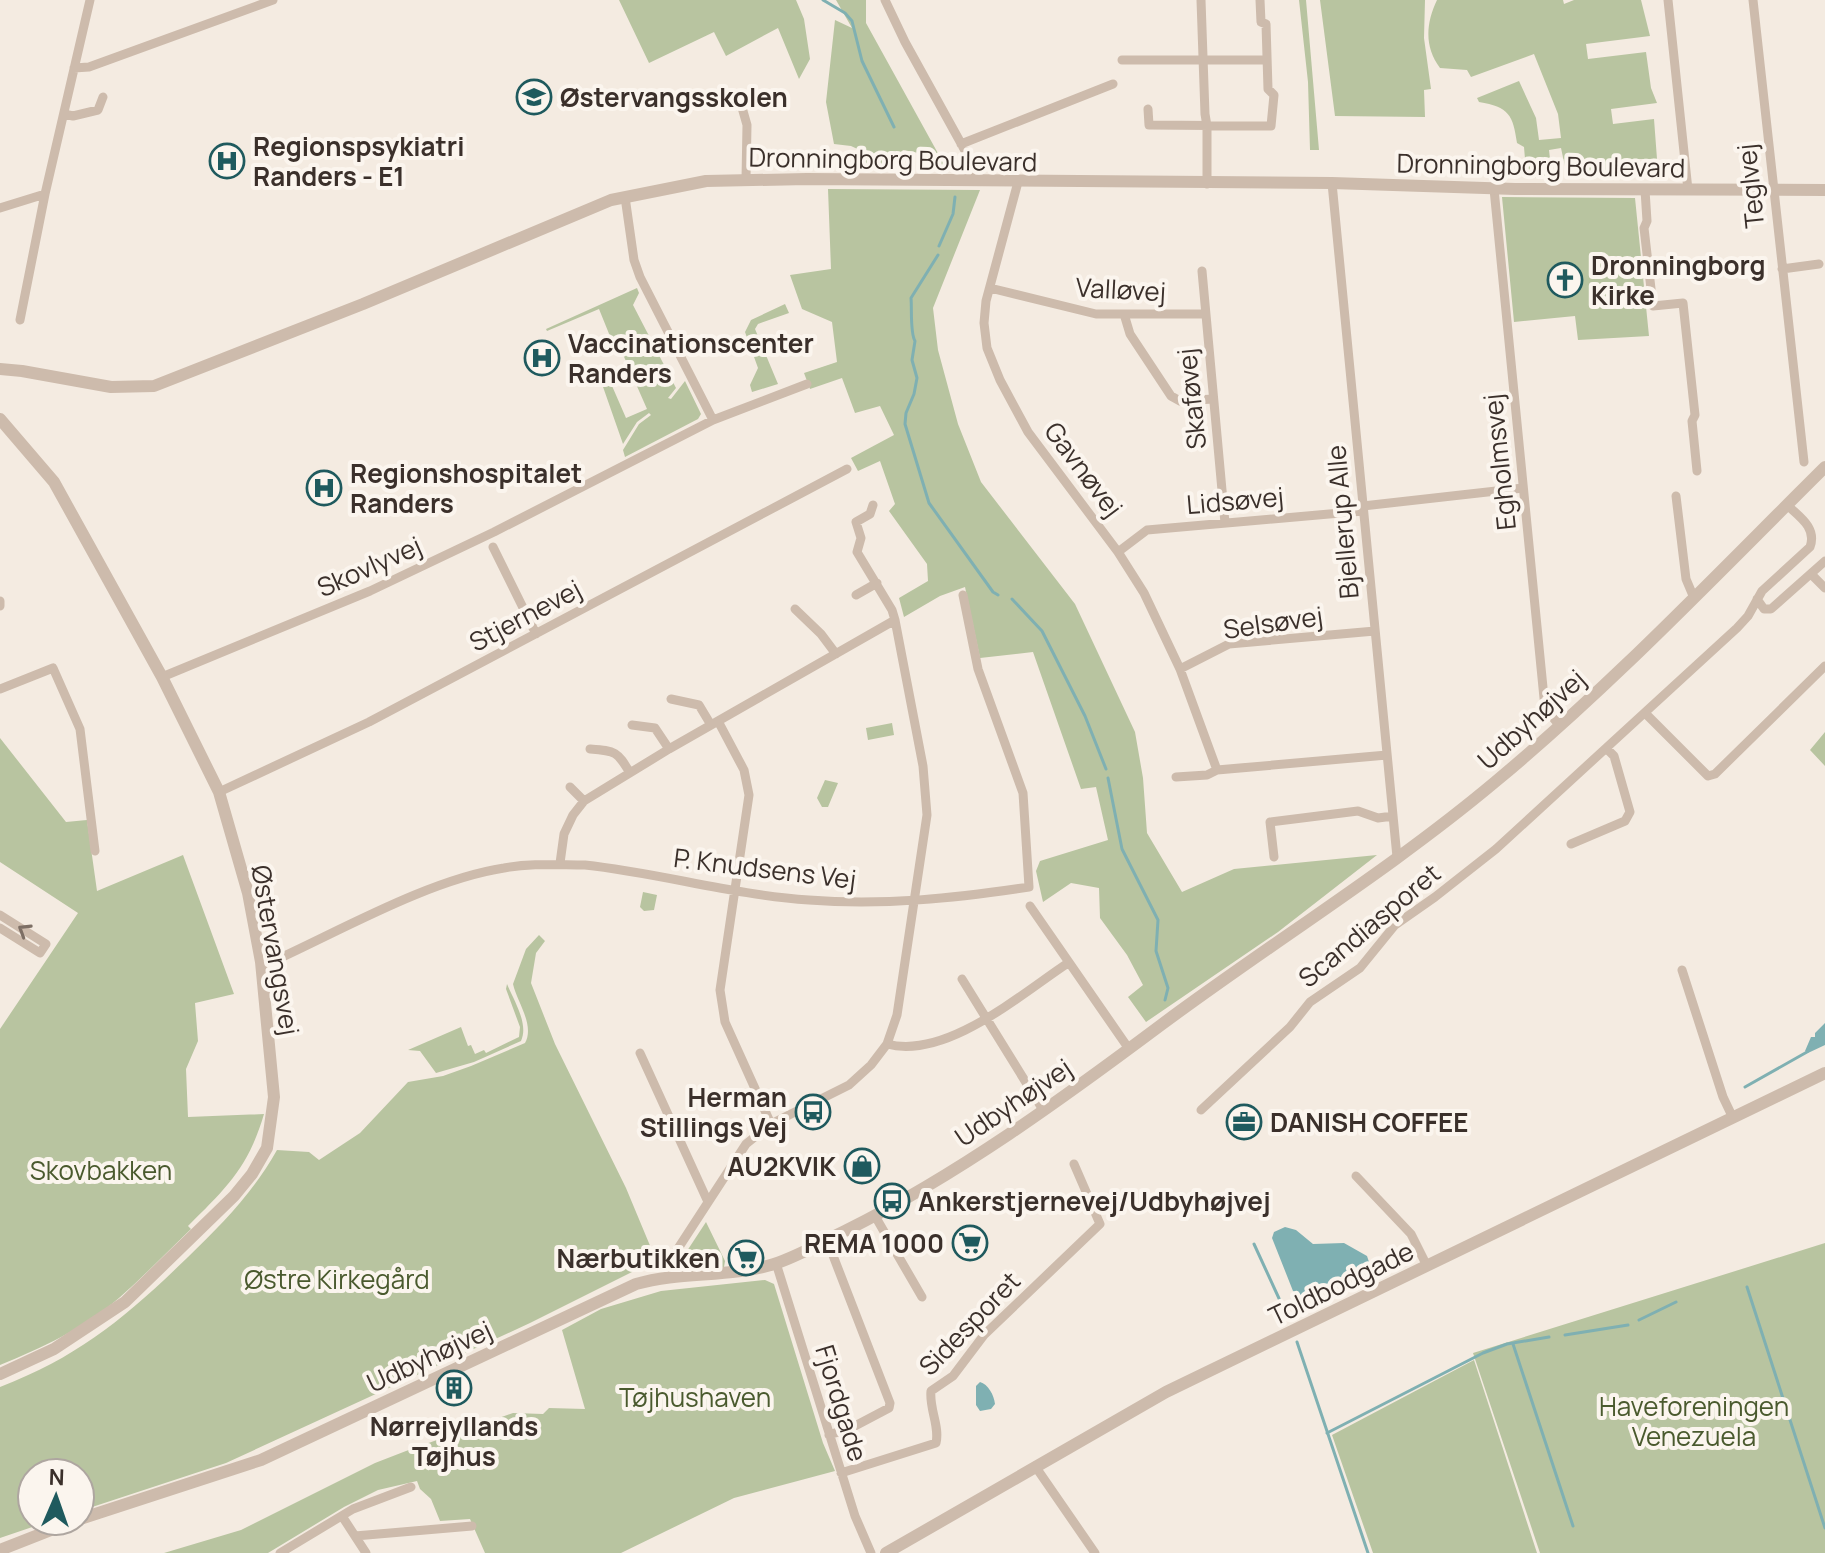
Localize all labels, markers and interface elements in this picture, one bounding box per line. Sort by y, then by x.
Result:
school or university icon: Østervangsskolen [515,78,553,116]
place label: Østervangsskolen [560,79,788,115]
place label: Regionspsykiatri Randers - E1 [253,128,465,194]
street label: Dronningborg Boulevard [748,138,1038,180]
hospital icon: Regionspsykiatri Randers - E1 [208,142,246,180]
street label: Teglvej [1728,142,1772,230]
street label: Dronningborg Boulevard [1396,144,1686,186]
place label: Dronningborg Kirke [1591,247,1765,313]
church icon: Dronningborg Kirke [1546,261,1584,299]
street label: Valløvej [1075,269,1167,309]
place label: Vaccinationscenter Randers [568,325,814,391]
hospital icon: Vaccinationscenter Randers [523,339,561,377]
street label: Skaføvej [1168,347,1214,451]
street label: Egholmsvej [1474,392,1524,532]
street label: Gavnøvej [1037,414,1131,524]
street label: Bjellerup Alle [1317,444,1367,600]
place label: Regionshospitalet Randers [350,455,582,521]
hospital icon: Regionshospitalet Randers [305,469,343,507]
street label: Lidsøvej [1185,478,1285,522]
street label: Skovlyvej [311,527,427,605]
street label: Stjernevej [463,570,587,660]
street label: Selsøvej [1221,597,1325,647]
street label: Udbyhøjvej [1469,661,1593,777]
street label: P. Knudsens Vej [672,839,858,897]
street label: Scandiasporet [1290,855,1448,995]
street label: Østervangsvej [243,862,309,1038]
one-way arrow [18,925,33,940]
street label: Udbyhøjvej [947,1050,1079,1154]
place label: Herman Stillings Vej [640,1079,787,1145]
bus stop icon: Herman Stillings Vej [794,1093,832,1131]
office icon: DANISH COFFEE [1225,1103,1263,1141]
place label: DANISH COFFEE [1270,1104,1468,1140]
shop icon: AU2KVIK [843,1147,881,1185]
place label: AU2KVIK [727,1148,836,1184]
park label: Skovbakken [30,1152,172,1188]
bus stop icon: Ankerstjernevej/Udbyhøjvej [873,1182,911,1220]
place label: Ankerstjernevej/Udbyhøjvej [918,1183,1270,1219]
supermarket icon: REMA 1000 [951,1224,989,1262]
place label: REMA 1000 [804,1225,944,1261]
street label: Toldbodgade [1263,1232,1419,1334]
supermarket icon: Nærbutikken [727,1239,765,1277]
place label: Nærbutikken [557,1240,720,1276]
park label: Østre Kirkegård [244,1261,430,1297]
street label: Sidesporet [910,1263,1028,1383]
street label: Udbyhøjvej [361,1311,497,1401]
street label: Fjordgade [807,1340,877,1466]
building icon: Nørrejyllands Tøjhus [435,1369,473,1407]
park label: Tøjhushaven [619,1379,771,1415]
park label: Haveforeningen Venezuela [1599,1388,1789,1454]
place label: Nørrejyllands Tøjhus [370,1408,538,1474]
north arrow [16,1457,96,1537]
text: N [48,1462,65,1492]

